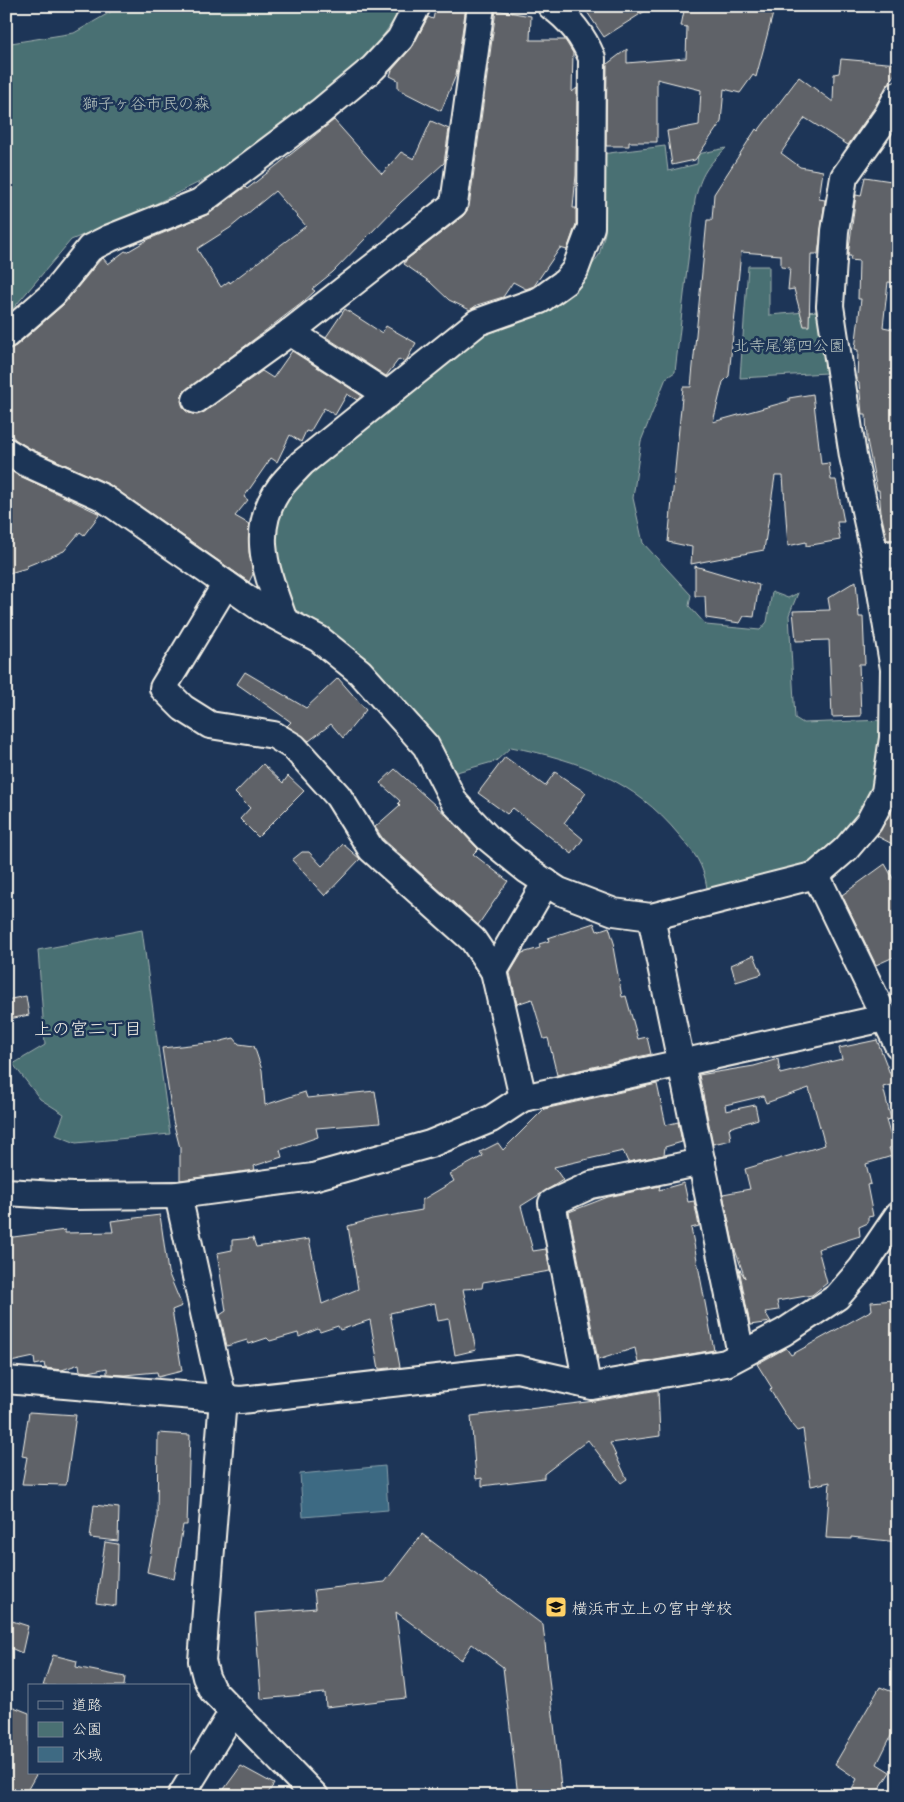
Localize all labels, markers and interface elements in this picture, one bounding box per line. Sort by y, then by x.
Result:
park label: 獅子ヶ谷市民の森 [82,92,210,113]
park label: 北寺尾第四公園 [733,334,845,355]
district label: 上の宮二丁目 [34,1016,142,1040]
school or university icon: 横浜市立上の宮中学校 [544,1595,568,1619]
place label: 横浜市立上の宮中学校 [572,1597,732,1618]
legend [28,1684,190,1774]
text: 道路 [72,1694,102,1714]
text: 公園 [72,1718,102,1738]
text: 水域 [72,1744,102,1764]

